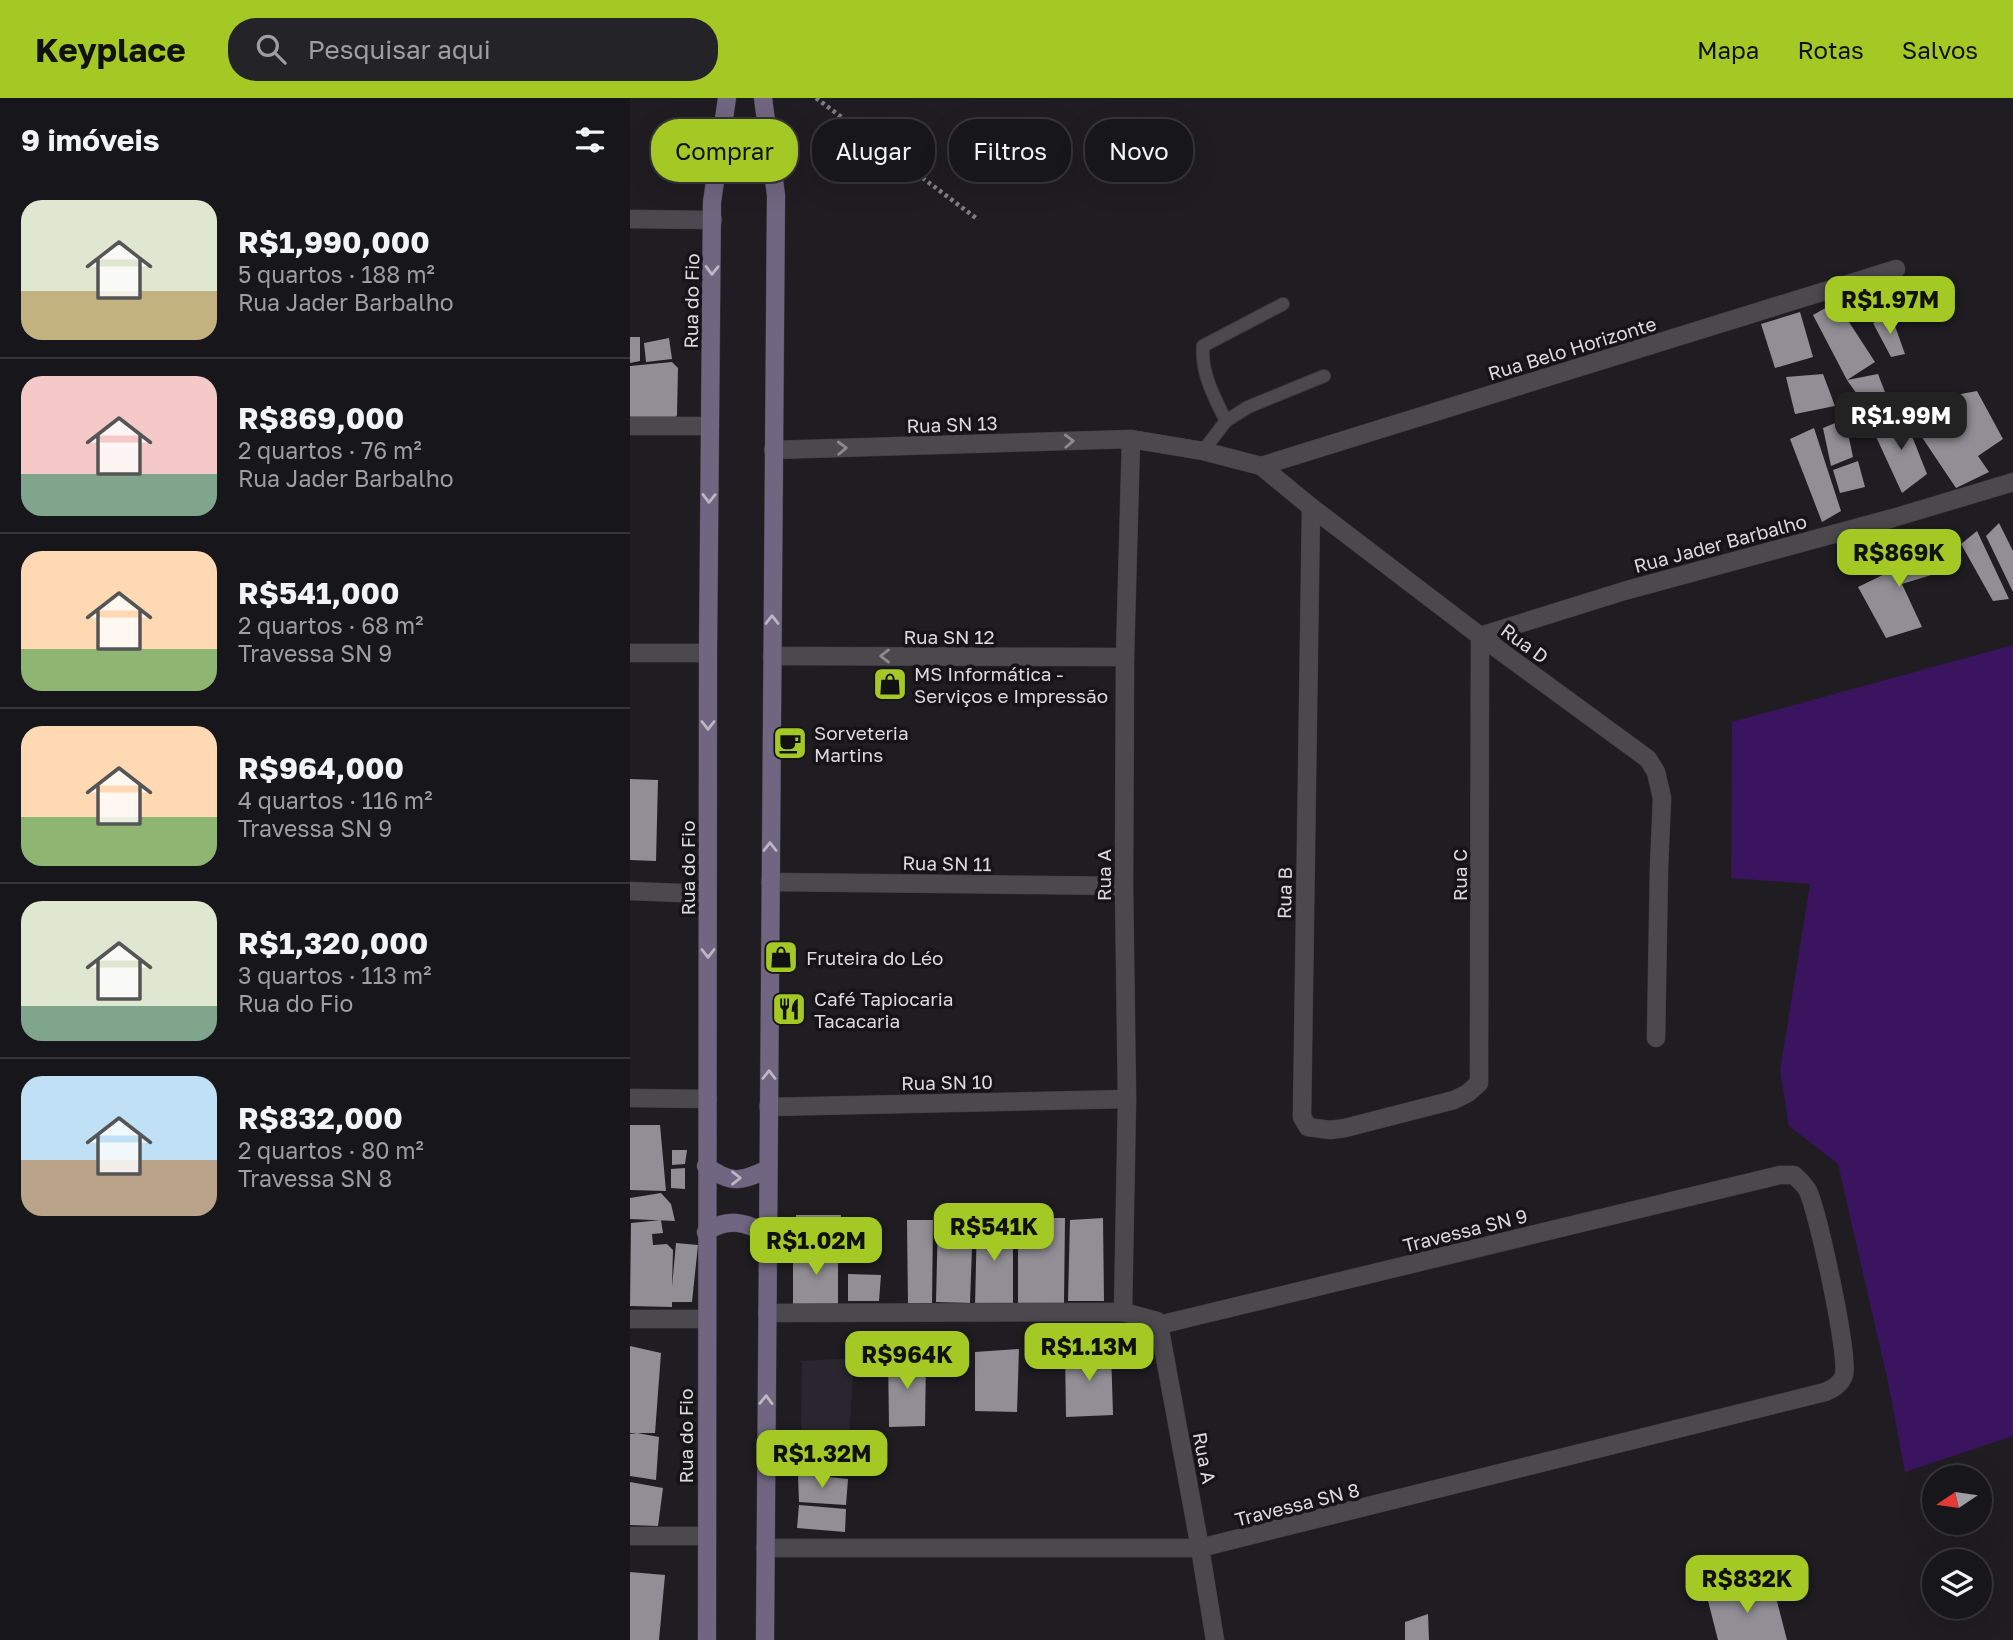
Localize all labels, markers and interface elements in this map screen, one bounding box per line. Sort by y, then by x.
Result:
search box [228,18,718,81]
text: Keyplace [35,30,186,69]
icon: search [252,30,290,68]
text: Pesquisar aqui [308,34,491,65]
text: Mapa [1697,35,1759,64]
text: Rotas [1797,35,1864,64]
text: Salvos [1902,35,1978,64]
chip: Comprar [651,119,798,182]
chip: Alugar [812,119,935,182]
chip: Filtros [949,119,1071,182]
chip: Novo [1085,119,1193,182]
icon: filters [571,121,609,159]
text: 9 imóveis [21,122,160,158]
text: R$1,990,000 [238,224,430,260]
icon: home [77,228,161,312]
street label: Rua do Fio [679,253,703,349]
text: 5 quartos · 188 m² [238,260,435,288]
one-way arrow [704,265,720,276]
pin: R$1.97M [1825,276,1955,336]
text: R$1.97M [1841,285,1939,313]
text: Rua Jader Barbalho [238,288,454,316]
street label: Rua Belo Horizonte [1485,311,1659,385]
pin: R$1.99M [1836,392,1966,452]
text: R$869,000 [238,400,404,436]
text: R$1.99M [1851,401,1951,429]
icon: home [77,404,161,488]
street label: Rua SN 13 [906,411,998,437]
one-way arrow [1064,433,1075,449]
text: 2 quartos · 76 m² [238,436,422,464]
one-way arrow [836,440,847,455]
text: Rua Jader Barbalho [238,464,454,492]
one-way arrow [701,493,717,503]
street label: Rua Jader Barbalho [1631,509,1809,577]
pin: R$869K [1842,530,1956,589]
text: R$869K [1853,538,1945,566]
text: R$541,000 [238,575,400,611]
icon: home [77,579,161,663]
text: 2 quartos · 68 m² [238,611,424,639]
one-way arrow [764,614,780,625]
street label: Rua D [1497,618,1553,668]
street label: Rua SN 12 [903,625,995,648]
text: Travessa SN 9 [238,639,392,667]
one-way arrow [880,648,890,664]
place label: MS Informática - Serviços e Impressão [914,662,1108,707]
shop icon: MS Informática - Serviços e Impressão [871,665,909,703]
one-way arrow [700,720,716,731]
place label: Sorveteria Martins [814,721,909,766]
cafe icon: Sorveteria Martins [771,724,809,762]
text: R$964,000 [238,750,404,786]
icon: home [77,754,161,838]
text: 4 quartos · 116 m² [238,786,432,814]
text: Travessa SN 9 [238,814,392,842]
street label: Rua do Fio [676,820,699,916]
one-way arrow [763,842,778,853]
street label: Rua A [1092,849,1115,901]
street label: Rua C [1448,849,1471,901]
street label: Rua SN 11 [902,851,992,875]
street label: Rua B [1272,867,1296,919]
text: R$1,320,000 [238,925,428,961]
icon: home [77,929,161,1013]
shop icon: Fruteira do Léo [762,938,800,976]
place label: Fruteira do Léo [806,946,944,969]
one-way arrow [700,948,716,958]
text: 3 quartos · 113 m² [238,961,431,989]
place label: Café Tapiocaria Tacacaria [814,987,953,1032]
text: Rua do Fio [238,989,353,1017]
restaurant icon: Café Tapiocaria Tacacaria [770,990,808,1028]
one-way arrow [761,1069,776,1080]
street label: Rua SN 10 [901,1070,993,1094]
text: R$832,000 [238,1100,403,1136]
icon: home [77,1104,161,1188]
text: 2 quartos · 80 m² [238,1136,424,1164]
text: Travessa SN 8 [238,1164,392,1192]
one-way arrow [731,1170,742,1186]
street label: Travessa SN 9 [1400,1203,1530,1257]
pin: R$541K [937,1204,1051,1263]
text: R$541K [950,1212,1038,1240]
pin: R$1.02M [751,1218,881,1277]
text: R$1.02M [766,1226,866,1254]
pin: R$1.13M [1024,1324,1154,1383]
pin: R$964K [850,1332,964,1391]
text: R$1.13M [1041,1332,1137,1360]
text: R$964K [861,1340,953,1368]
street label: Rua do Fio [674,1388,697,1484]
one-way arrow [758,1395,774,1405]
pin: R$1.32M [757,1430,887,1490]
street label: Rua A [1189,1430,1221,1486]
text: R$1.32M [772,1439,872,1467]
north arrow [1922,1465,1992,1535]
map controls [1922,1465,1992,1619]
street label: Travessa SN 8 [1232,1477,1362,1531]
button: layers [1922,1549,1992,1619]
pin: R$832K [1690,1556,1804,1615]
text: R$832K [1702,1564,1792,1592]

